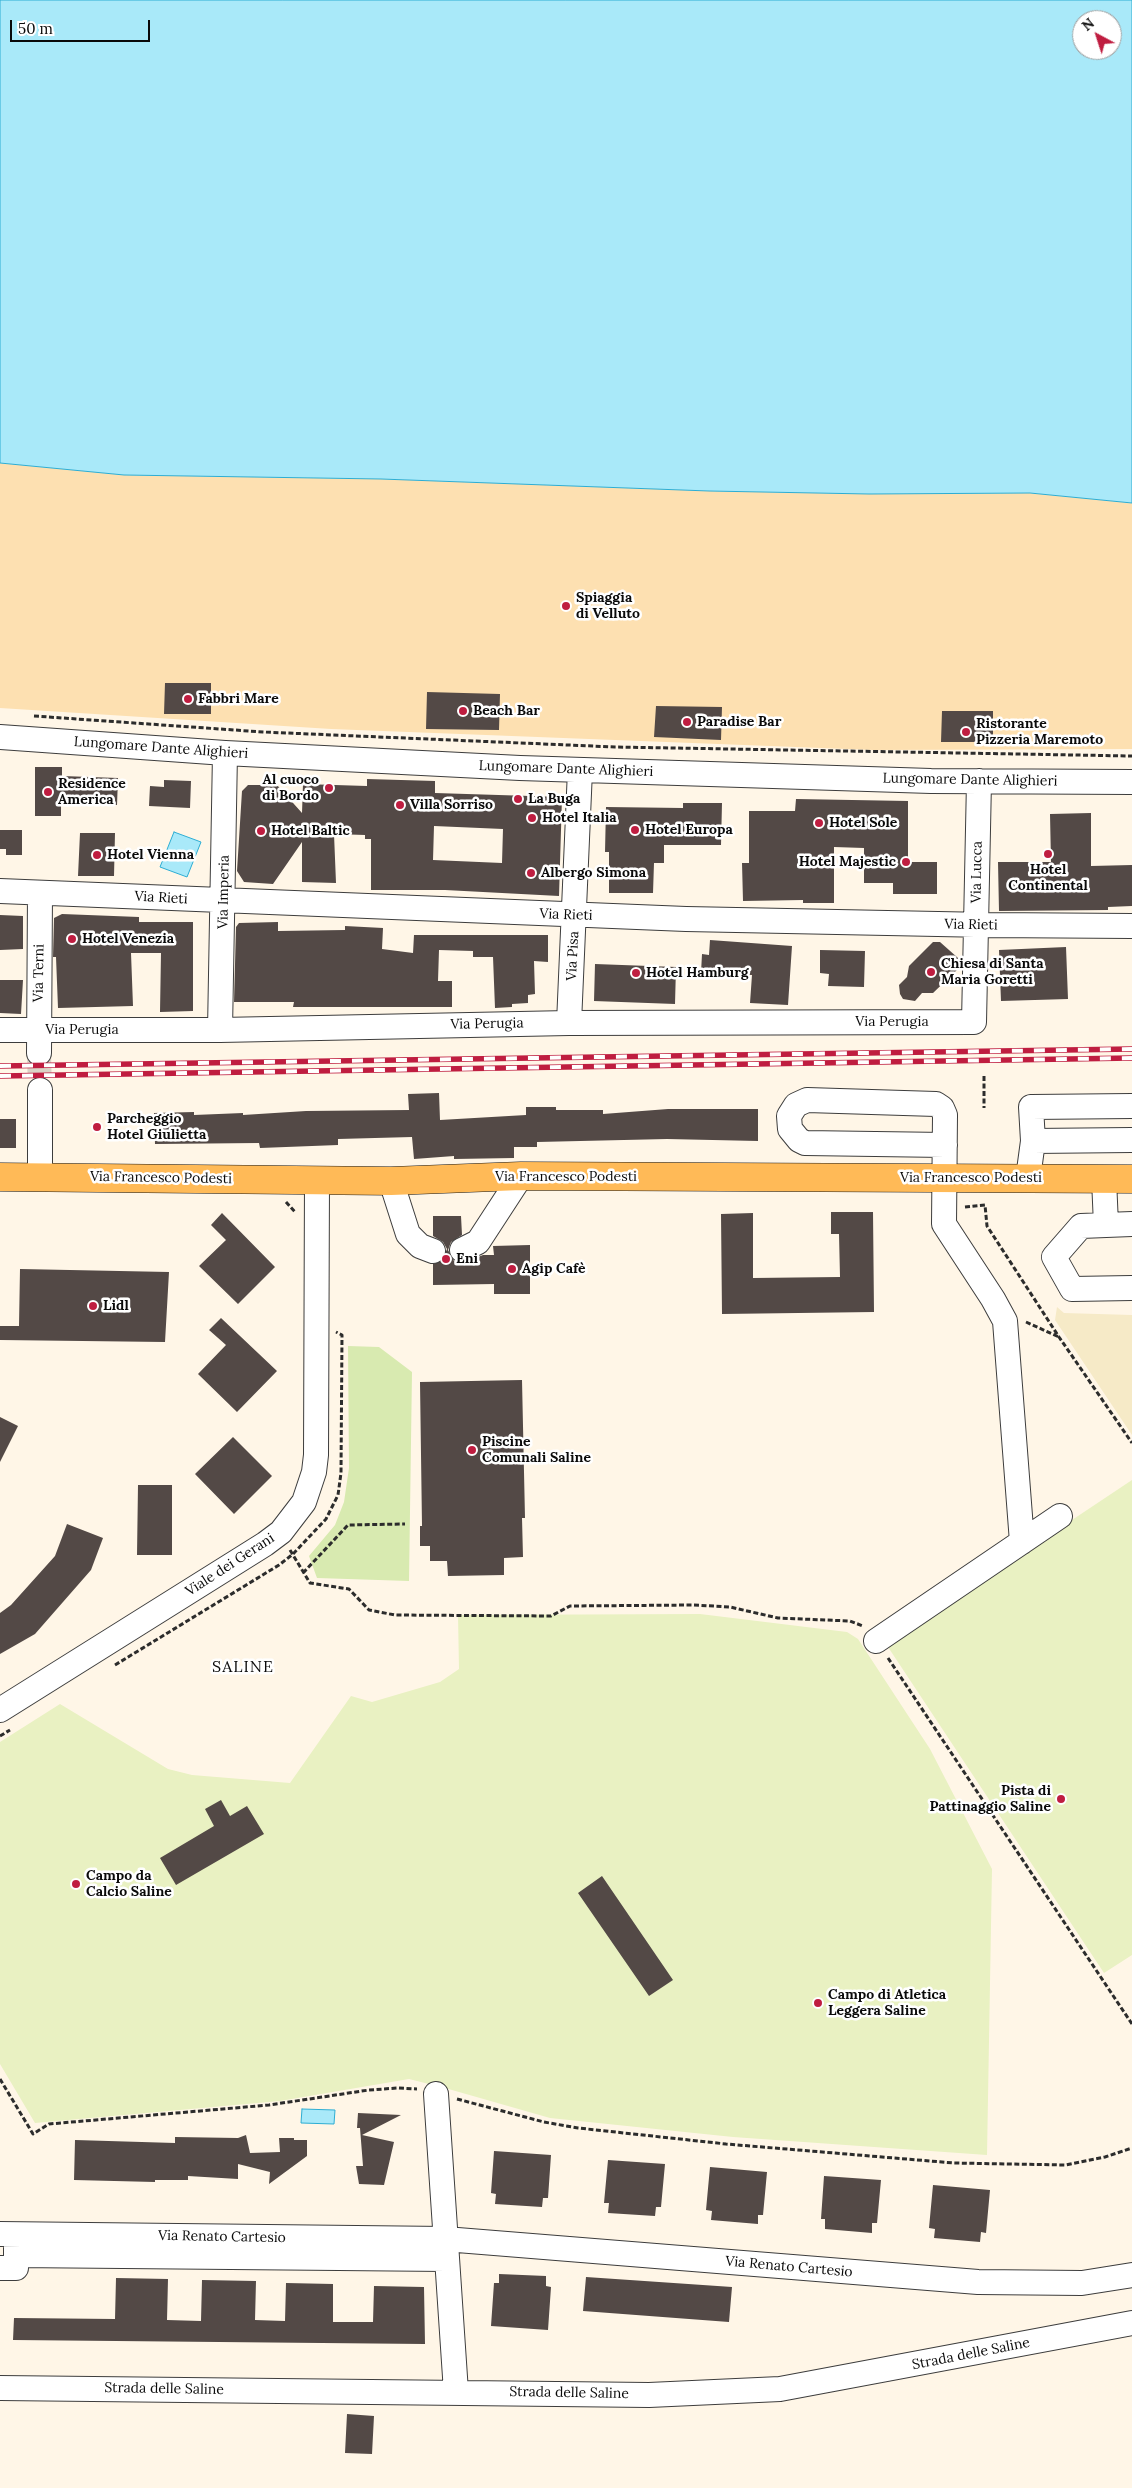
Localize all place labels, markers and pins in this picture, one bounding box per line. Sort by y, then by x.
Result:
place label: Spiaggia di Velluto [576,590,640,622]
marker: Spiaggia di Velluto [560,600,572,612]
place label: Fabbri Mare [198,691,279,707]
marker: Fabbri Mare [182,693,194,705]
place label: Beach Bar [473,703,540,719]
marker: Beach Bar [457,705,469,717]
place label: Paradise Bar [697,714,781,730]
marker: Paradise Bar [681,716,693,728]
place label: Ristorante Pizzeria Maremoto [976,716,1103,749]
marker: Ristorante Pizzeria Maremoto [960,726,972,738]
place label: Al cuoco di Bordo [262,772,319,804]
place label: Residence America [58,776,126,809]
marker: Al cuoco di Bordo [323,782,335,794]
marker: Residence America [42,786,54,798]
place label: La Buga [528,791,580,807]
marker: La Buga [512,793,524,805]
place label: Villa Sorriso [410,797,493,813]
marker: Villa Sorriso [394,799,406,811]
place label: Hotel Italia [542,810,617,826]
marker: Hotel Italia [526,812,538,824]
place label: Hotel Sole [829,815,897,831]
marker: Hotel Sole [813,817,825,829]
place label: Hotel Europa [645,822,733,838]
place label: Hotel Baltic [271,823,350,839]
marker: Hotel Europa [629,824,641,836]
marker: Hotel Baltic [255,825,267,837]
place label: Hotel Vienna [107,847,194,863]
marker: Hotel Continental [1042,848,1054,860]
marker: Hotel Vienna [91,849,103,861]
place label: Hotel Majestic [799,854,896,870]
marker: Hotel Majestic [900,856,912,868]
place label: Hotel Continental [1008,862,1088,894]
place label: Albergo Simona [541,865,646,881]
marker: Albergo Simona [525,867,537,879]
place label: Hotel Venezia [82,931,174,947]
marker: Hotel Venezia [66,933,78,945]
place label: Chiesa di Santa Maria Goretti [941,956,1044,989]
place label: Hotel Hamburg [646,965,749,981]
marker: Chiesa di Santa Maria Goretti [925,966,937,978]
marker: Hotel Hamburg [630,967,642,979]
place label: Parcheggio Hotel Giulietta [107,1111,206,1144]
marker: Parcheggio Hotel Giulietta [91,1121,103,1133]
place label: Eni [456,1251,478,1267]
marker: Eni [440,1253,452,1265]
place label: Agip Cafè [522,1261,586,1277]
marker: Agip Cafè [506,1263,518,1275]
place label: Lidl [103,1298,129,1314]
marker: Lidl [87,1300,99,1312]
place label: Piscine Comunali Saline [482,1434,591,1466]
marker: Piscine Comunali Saline [466,1444,478,1456]
place label: Pista di Pattinaggio Saline [929,1783,1051,1815]
marker: Pista di Pattinaggio Saline [1055,1793,1067,1805]
place label: Campo da Calcio Saline [86,1868,172,1900]
marker: Campo da Calcio Saline [70,1878,82,1890]
place label: Campo di Atletica Leggera Saline [828,1987,946,2020]
marker: Campo di Atletica Leggera Saline [812,1997,824,2009]

